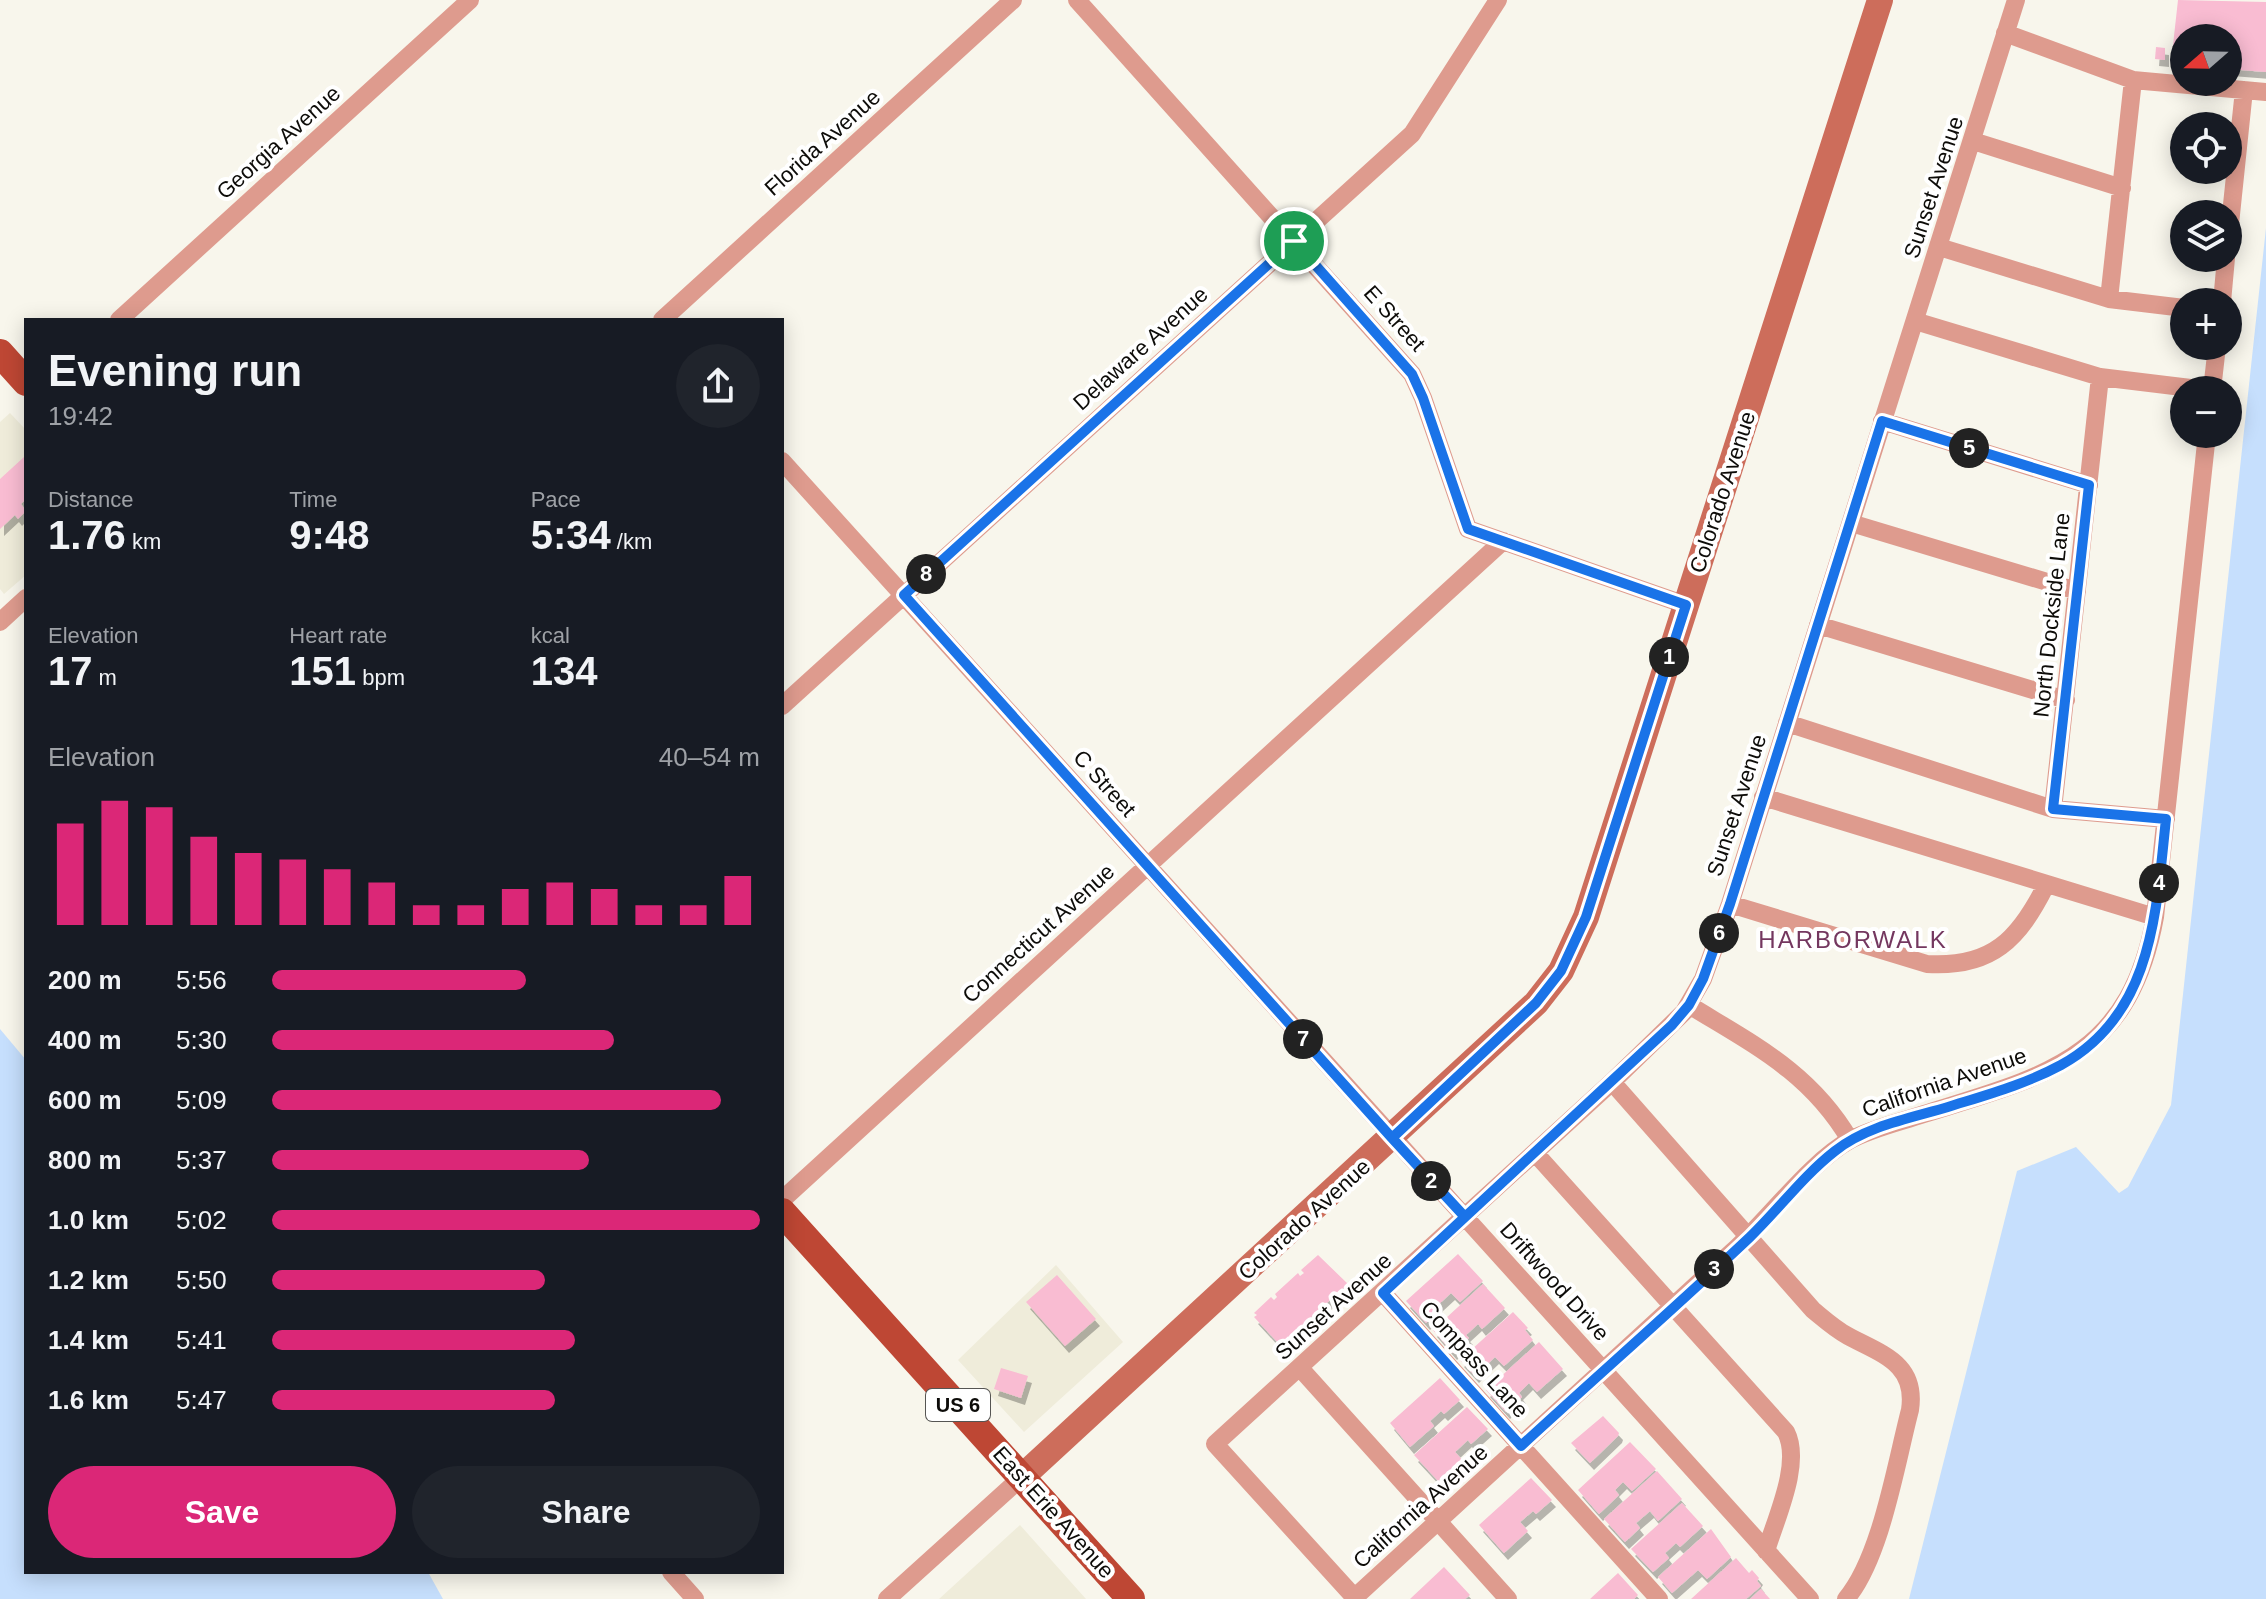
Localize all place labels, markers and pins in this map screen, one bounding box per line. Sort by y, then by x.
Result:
pin [1260,207,1328,275]
pin: 5 [1949,428,1989,468]
pin: 8 [906,554,946,594]
pin: 1 [1649,637,1689,677]
pin: 4 [2139,863,2179,903]
pin: 6 [1699,913,1739,953]
pin: 7 [1283,1019,1323,1059]
pin: 2 [1411,1161,1451,1201]
pin: 3 [1694,1249,1734,1289]

